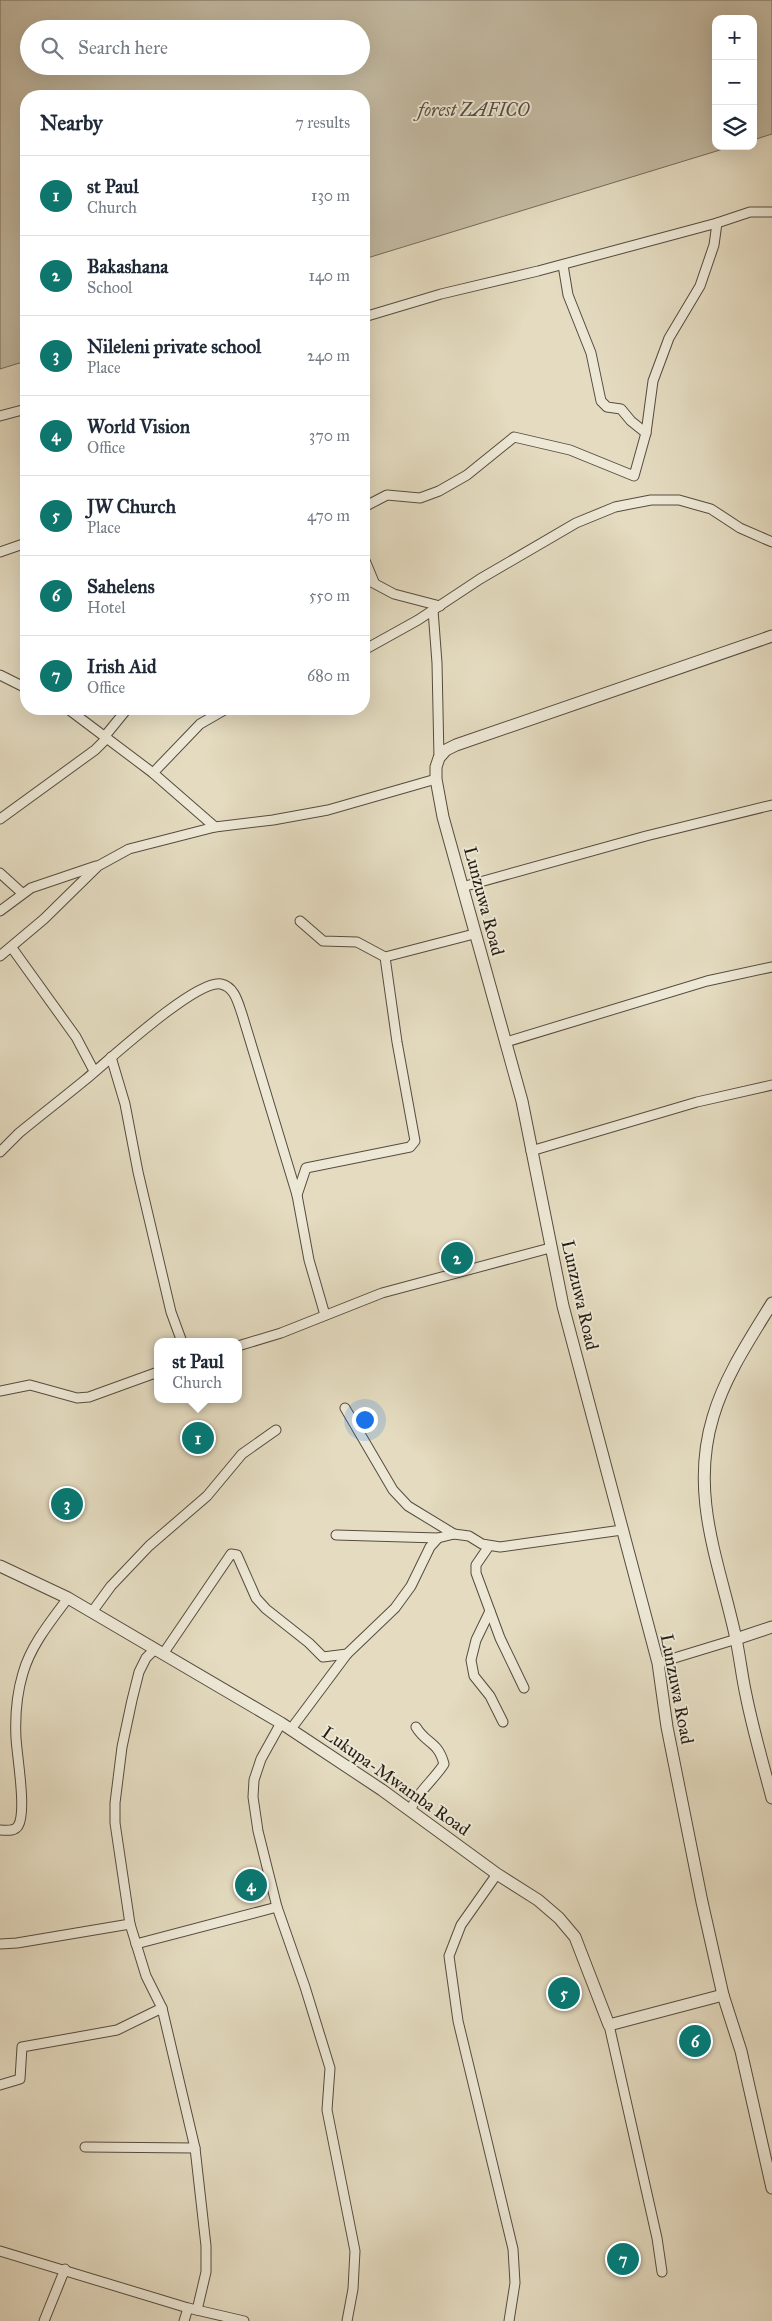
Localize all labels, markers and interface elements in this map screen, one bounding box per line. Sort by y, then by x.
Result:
map controls [712,15,757,150]
button: + [712,15,757,60]
search box [20,20,370,75]
icon: search [38,34,66,62]
text: Search here [78,36,168,59]
button: − [712,60,757,105]
park label: forest ZAFICO [413,99,530,121]
button: layers [712,105,757,150]
text: Nearby [40,110,103,136]
text: 7 results [295,113,350,132]
text: st Paul [87,175,139,198]
text: 1 [53,186,59,205]
text: 130 m [311,186,350,205]
text: Church [87,198,137,217]
text: Bakashana [87,255,168,278]
text: 2 [52,266,60,285]
text: 140 m [309,266,350,285]
text: School [87,278,132,297]
text: Nileleni private school [87,335,261,358]
text: 3 [53,346,59,365]
text: 240 m [307,346,350,365]
text: Place [87,358,121,377]
text: World Vision [87,415,190,438]
text: 4 [52,426,60,445]
text: 370 m [309,426,350,445]
text: Office [87,438,125,457]
text: JW Church [87,495,176,518]
text: 5 [52,506,60,525]
text: 470 m [307,506,350,525]
text: Place [87,518,121,537]
text: Sahelens [87,575,155,598]
text: 6 [52,586,60,605]
text: 550 m [309,586,350,605]
text: Hotel [87,598,125,617]
text: Irish Aid [87,655,157,678]
text: 7 [52,666,60,685]
text: 680 m [307,666,350,685]
text: Office [87,678,125,697]
street label: Lunzuwa Road [459,844,509,958]
street label: Lunzuwa Road [557,1238,603,1352]
pin: 2 [441,1239,473,1277]
popup [154,1338,242,1403]
text: st Paul [172,1350,224,1373]
text: Church [172,1373,222,1392]
your location [352,1407,378,1433]
pin: 1 [182,1419,214,1457]
pin: 3 [51,1485,83,1523]
street label: Lunzuwa Road [656,1632,698,1746]
street label: Lukupa-Mwamba Road [318,1722,474,1840]
pin: 4 [235,1866,267,1904]
pin: 5 [548,1974,580,2012]
pin: 6 [679,2022,711,2060]
pin: 7 [607,2240,639,2278]

